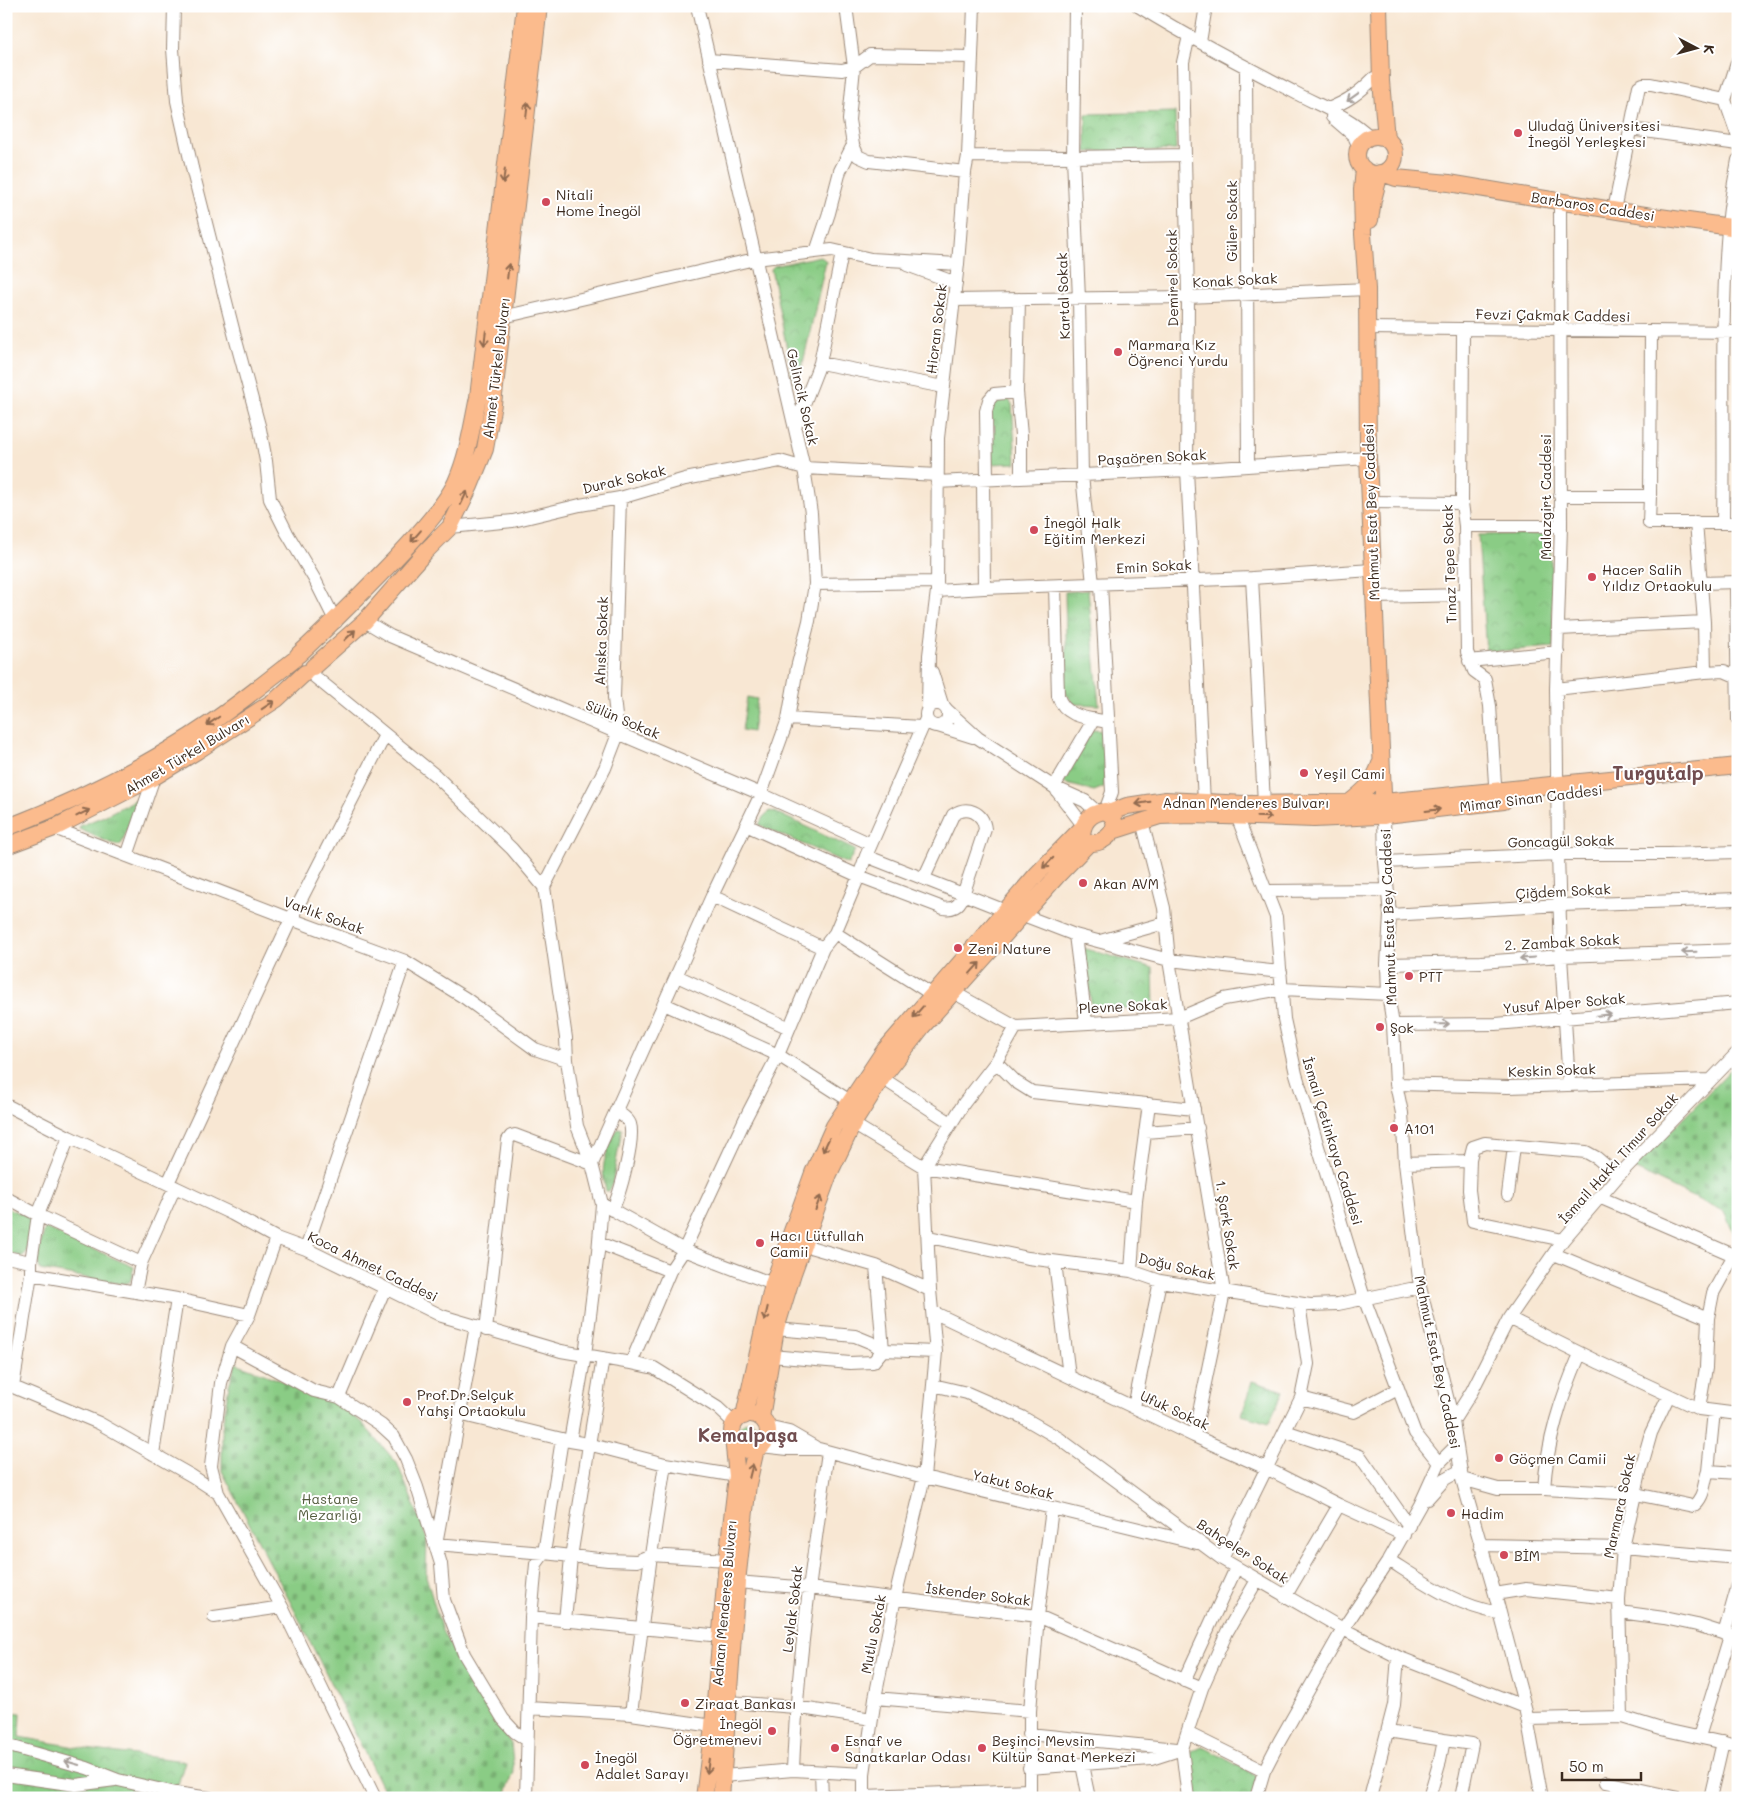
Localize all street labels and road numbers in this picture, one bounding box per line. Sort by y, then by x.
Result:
street label: Güler Sokak [1222,180,1241,262]
street label: Barbaros Caddesi [1530,187,1656,225]
street label: Demirel Sokak [1162,229,1182,327]
street label: Kartal Sokak [1052,252,1074,340]
street label: Konak Sokak [1192,268,1278,292]
street label: Hicran Sokak [921,283,951,375]
street label: Ahmet Türkel Bulvarı [478,296,514,440]
street label: Fevzi Çakmak Caddesi [1476,304,1630,326]
street label: Gelincik Sokak [783,347,823,447]
street label: Mahmut Esat Bey Caddesi [1358,423,1384,601]
street label: Malazgirt Caddesi [1536,434,1555,560]
street label: Paşaören Sokak [1097,445,1207,469]
street label: Durak Sokak [581,460,667,498]
street label: Tınaz Tepe Sokak [1437,504,1461,624]
street label: Emin Sokak [1116,555,1192,577]
street label: Ahıska Sokak [590,596,612,686]
street label: Sülün Sokak [583,695,663,743]
street label: Ahmet Türkel Bulvarı [121,709,253,799]
street label: Mimar Sinan Caddesi [1458,780,1604,816]
street label: Adnan Menderes Bulvarı [1163,793,1329,812]
street label: Mahmut Esat Bey Caddesi [1375,828,1401,1006]
street label: Goncagül Sokak [1507,831,1615,851]
street label: Çiğdem Sokak [1515,879,1611,903]
street label: Varlık Sokak [281,892,367,938]
street label: 2. Zambak Sokak [1504,930,1620,954]
street label: Yusuf Alper Sokak [1502,988,1626,1018]
street label: Plevne Sokak [1078,994,1168,1018]
street label: İsmail Çetinkaya Caddesi [1298,1055,1368,1227]
street label: Keskin Sokak [1508,1059,1596,1081]
street label: İsmail Hakkı Timur Sokak [1554,1089,1682,1227]
street label: 1. Şark Sokak [1212,1179,1244,1271]
street label: Koca Ahmet Caddesi [305,1226,441,1306]
street label: Doğu Sokak [1137,1248,1217,1284]
street label: Mahmut Esat Bey Caddesi [1410,1274,1466,1450]
street label: Ufuk Sokak [1137,1386,1213,1434]
street label: Marmara Sokak [1599,1452,1639,1560]
street label: Yakut Sokak [970,1465,1056,1503]
street label: Bahçeler Sokak [1194,1514,1292,1588]
street label: Adnan Menderes Bulvarı [707,1519,741,1687]
street label: Leylak Sokak [777,1565,807,1653]
street label: İskender Sokak [924,1578,1032,1610]
street label: Mutlu Sokak [856,1593,890,1675]

